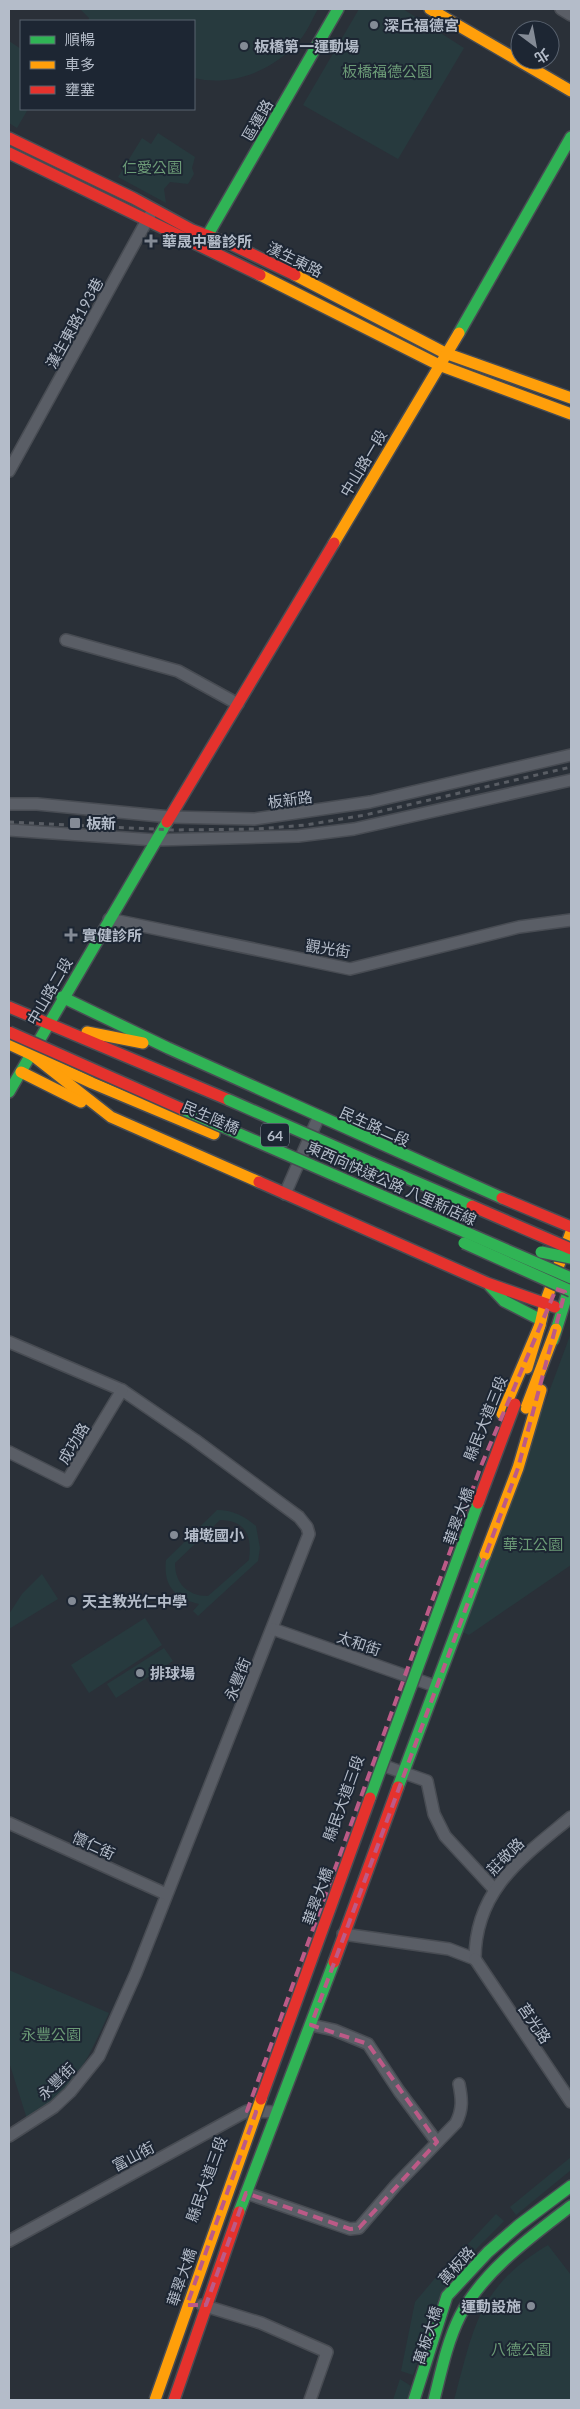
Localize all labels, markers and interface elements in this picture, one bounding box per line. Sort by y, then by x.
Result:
place label: 深丘福德宮 [384,16,459,34]
marker: 深丘福德宮 [368,19,380,31]
legend [20,20,195,110]
north arrow [510,20,560,70]
text: 順暢 [65,30,95,48]
place label: 板橋第一運動場 [254,37,359,55]
marker: 板橋第一運動場 [238,40,250,52]
text: 北 [532,46,553,67]
text: 車多 [65,55,95,73]
park label: 板橋福德公園 [342,62,432,80]
text: 壅塞 [65,80,95,98]
street label: 區運路 [238,96,276,144]
park label: 仁愛公園 [122,158,182,176]
place label: 華晟中醫診所 [162,232,252,250]
marker: 華晟中醫診所 [144,234,158,248]
street label: 漢生東路 [264,238,326,280]
street label: 漢生東路193巷 [42,274,106,372]
street label: 中山路一段 [336,426,390,500]
street label: 板新路 [266,787,314,811]
place label: 板新 [86,814,116,832]
marker: 板新 [68,816,82,830]
place label: 實健診所 [82,926,142,944]
marker: 實健診所 [64,928,78,942]
street label: 觀光街 [304,936,352,960]
street label: 中山路二段 [22,954,76,1028]
street label: 民生陸橋 [180,1097,242,1137]
street label: 民生路二段 [337,1103,413,1149]
road number: 64 [261,1124,289,1146]
street label: 東西向快速公路 八里新店線 [304,1137,480,1229]
street label: 縣民大道三段 [460,1373,510,1463]
street label: 成功路 [54,1419,92,1467]
street label: 華翠大橋 [439,1485,477,1547]
place label: 埔墘國小 [184,1526,245,1544]
marker: 埔墘國小 [168,1529,180,1541]
park label: 華江公園 [503,1535,563,1553]
place label: 天主教光仁中學 [82,1592,187,1610]
marker: 天主教光仁中學 [66,1595,78,1607]
street label: 太和街 [335,1627,383,1659]
street label: 永豐街 [220,1655,254,1703]
place label: 排球場 [150,1664,195,1682]
marker: 排球場 [134,1667,146,1679]
street label: 縣民大道三段 [319,1753,367,1843]
street label: 懷仁街 [70,1827,118,1863]
street label: 莊敬路 [483,1834,527,1878]
street label: 華翠大橋 [298,1865,336,1927]
street label: 莒光路 [515,1999,555,2047]
park label: 永豐公園 [21,2025,81,2043]
street label: 永豐街 [34,2059,78,2103]
street label: 縣民大道三段 [182,2134,230,2224]
street label: 富山街 [109,2137,157,2175]
street label: 萬板路 [434,2242,478,2288]
street label: 華翠大橋 [163,2246,199,2308]
place label: 運動設施 [461,2297,521,2315]
marker: 運動設施 [525,2300,537,2312]
street label: 萬板大橋 [409,2304,445,2366]
park label: 八德公園 [491,2340,551,2358]

